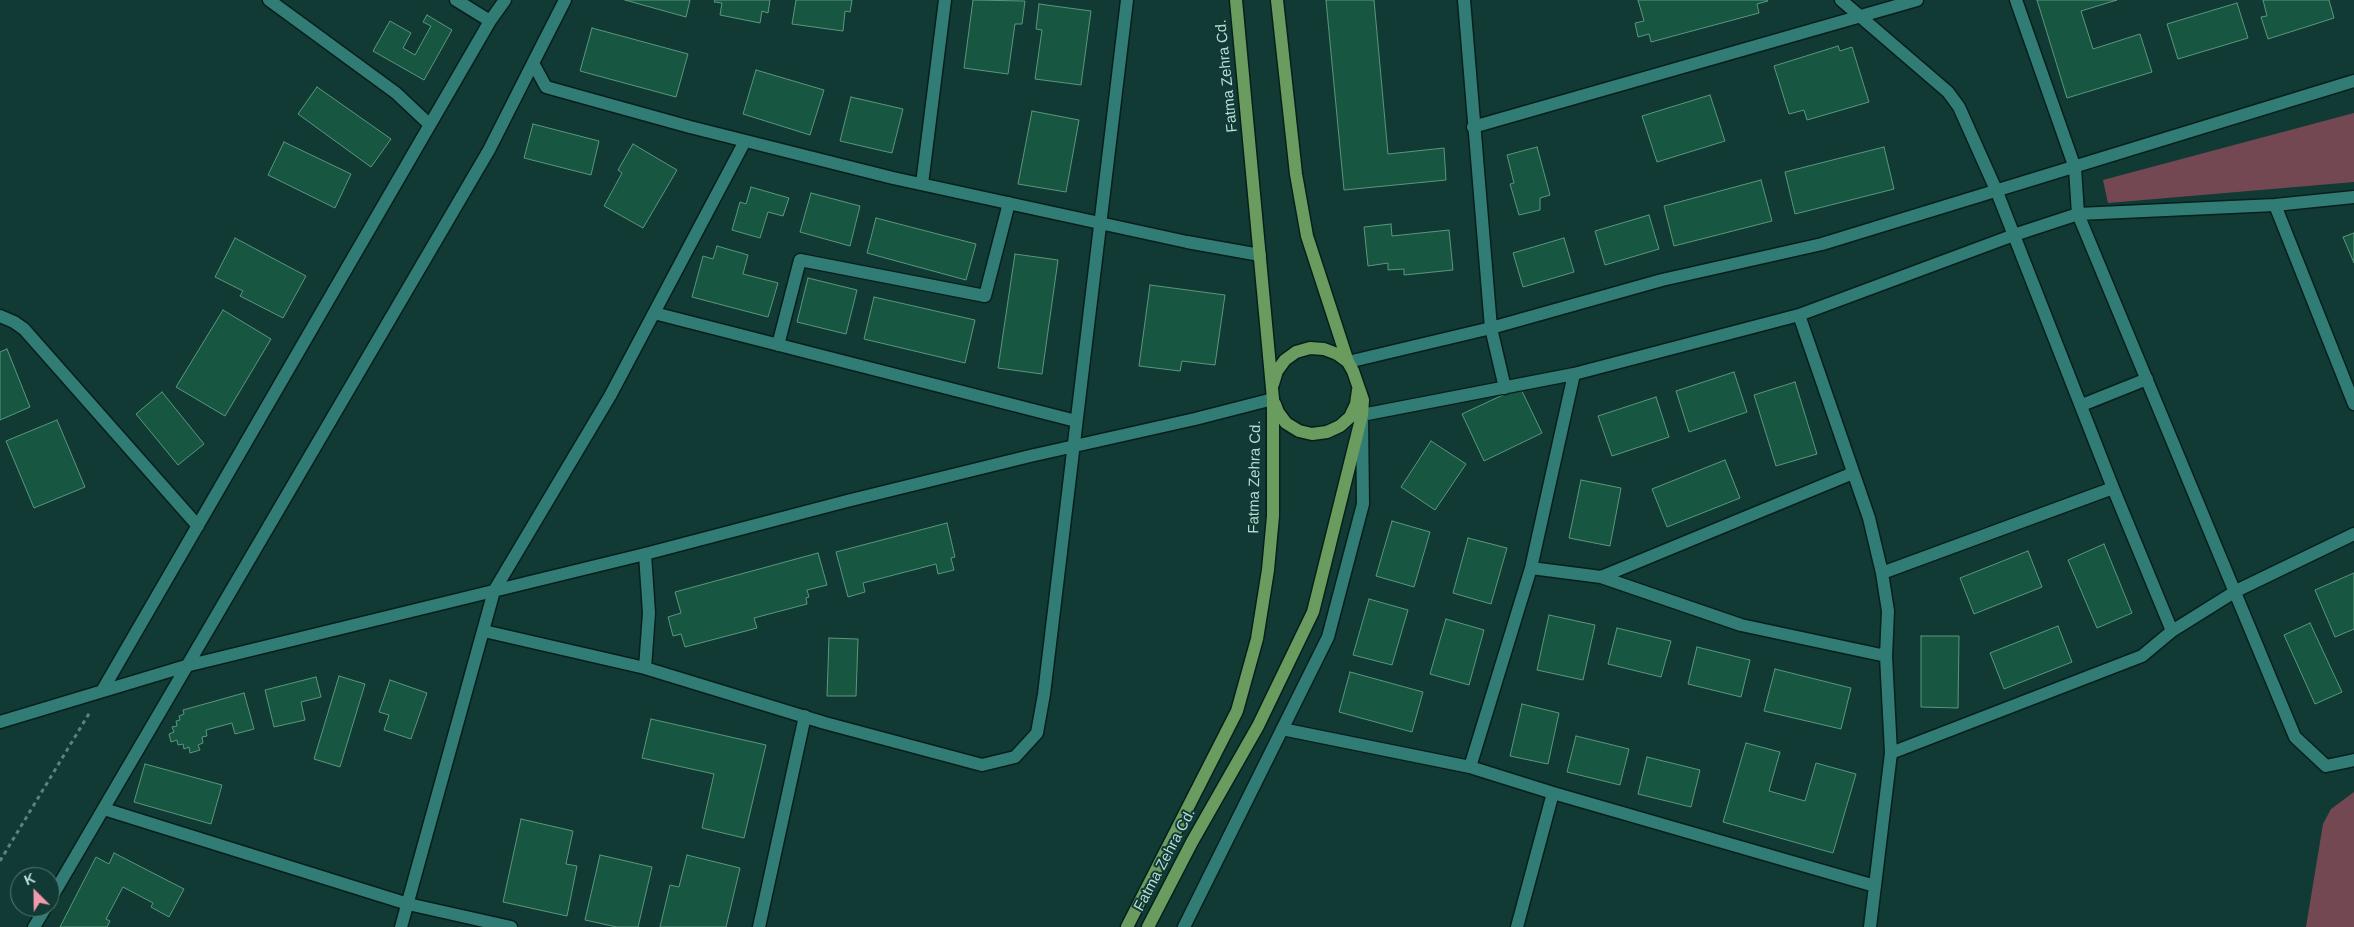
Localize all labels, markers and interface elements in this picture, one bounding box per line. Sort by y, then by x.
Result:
street label: Fatma Zehra Cd. [1212,19,1242,133]
street label: Fatma Zehra Cd. [1245,420,1265,534]
street label: Fatma Zehra Cd. [1130,806,1200,914]
north arrow [10,867,60,917]
text: K [22,870,37,888]

